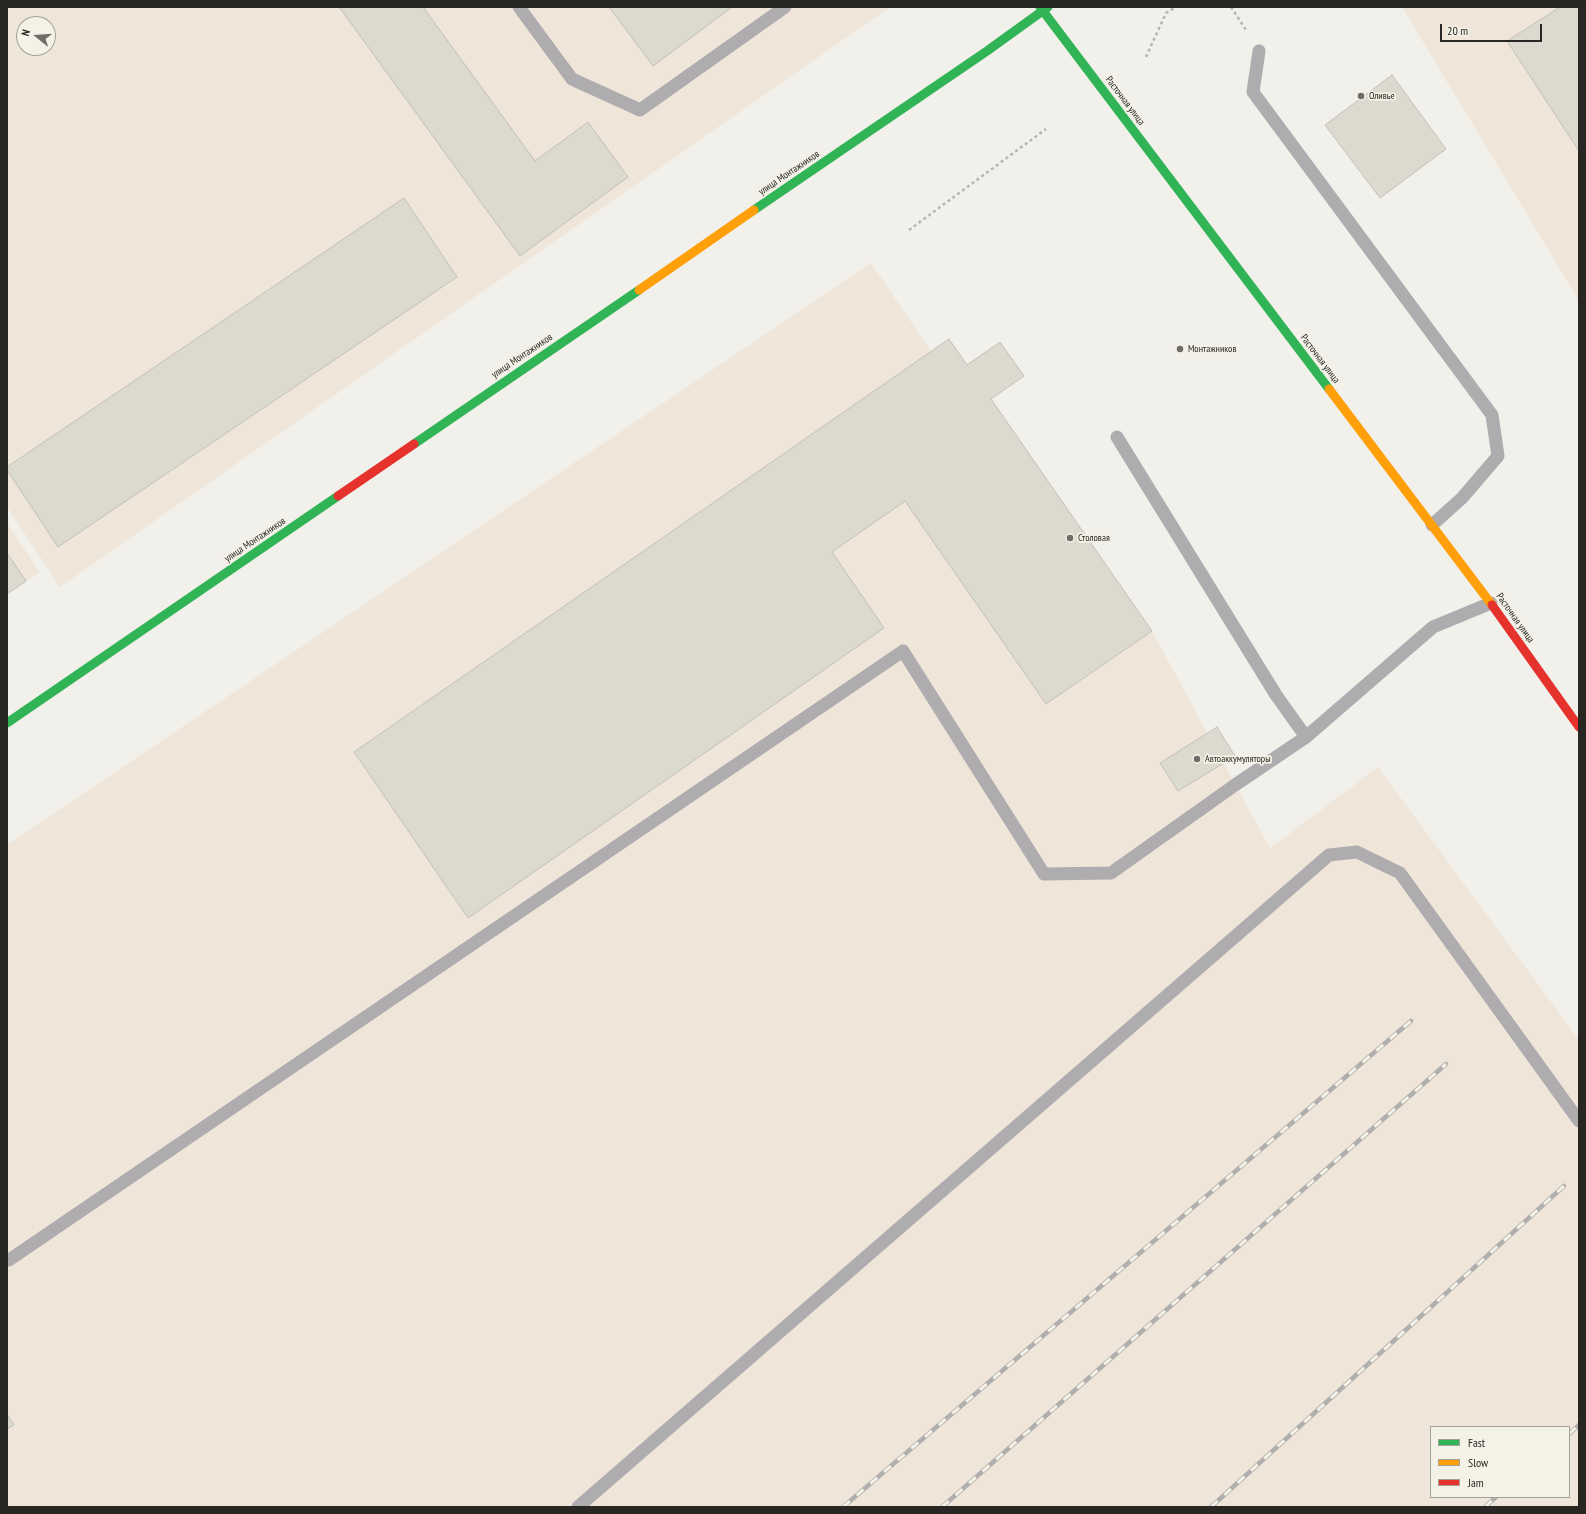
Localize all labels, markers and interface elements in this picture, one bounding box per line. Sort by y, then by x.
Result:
north arrow [16,16,56,56]
scale bar [1442,16,1544,42]
text: 20 m [1447,23,1468,38]
text: N [18,28,33,38]
street label: Расточная улица [1103,74,1147,128]
place label: Оливье [1369,90,1395,102]
marker: Оливье [1356,91,1366,101]
street label: улица Монтажников [756,148,822,198]
street label: улица Монтажников [489,331,555,381]
street label: Расточная улица [1298,332,1342,386]
place label: Монтажников [1188,343,1236,355]
marker: Монтажников [1175,344,1185,354]
street label: улица Монтажников [222,515,288,565]
place label: Столовая [1078,532,1110,544]
marker: Столовая [1065,533,1075,543]
street label: Расточная улица [1493,591,1537,645]
place label: Автоаккумуляторы [1205,753,1271,765]
marker: Автоаккумуляторы [1192,754,1202,764]
legend [1430,1426,1570,1498]
text: Fast [1468,1435,1485,1450]
text: Slow [1468,1455,1488,1470]
text: Jam [1468,1475,1484,1490]

